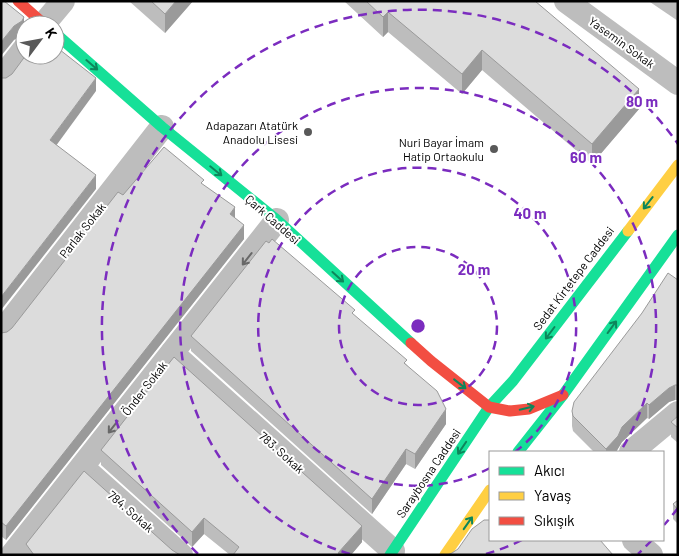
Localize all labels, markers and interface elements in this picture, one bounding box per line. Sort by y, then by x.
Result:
street label: Yasemin Sokak [586,13,658,71]
north arrow [15,15,65,65]
text: K [42,25,61,41]
one-way arrow [85,60,98,71]
text: 80 m [626,92,658,110]
place label: Adapazarı Atatürk Anadolu Lisesi [206,118,298,146]
marker: Adapazarı Atatürk Anadolu Lisesi [302,126,314,138]
place label: Nuri Bayar İmam Hatip Ortaokulu [399,135,484,163]
marker: Nuri Bayar İmam Hatip Ortaokulu [488,143,500,155]
text: 60 m [570,148,602,166]
one-way arrow [209,165,222,176]
street label: Çark Caddesi [243,192,303,246]
one-way arrow [643,196,653,210]
street label: Parlak Sokak [56,200,108,260]
text: 40 m [513,204,547,222]
street label: Sedat Kirtetepe Caddesi [530,224,616,332]
one-way arrow [241,252,252,265]
text: 20 m [458,260,490,278]
one-way arrow [332,271,345,283]
centre of rings [409,317,427,335]
one-way arrow [607,320,617,334]
one-way arrow [545,326,555,340]
street label: Önder Sokak [118,358,170,418]
one-way arrow [453,379,466,390]
one-way arrow [518,403,534,412]
one-way arrow [108,420,119,433]
street label: Saraybosna Caddesi [393,426,463,520]
street label: 783. Sokak [257,428,307,476]
one-way arrow [457,440,467,454]
legend [489,451,664,541]
text: Akıcı [534,461,565,479]
text: Yavaş [534,486,571,504]
street label: 784. Sokak [105,487,157,535]
text: Sıkışık [534,511,575,529]
one-way arrow [463,516,473,530]

